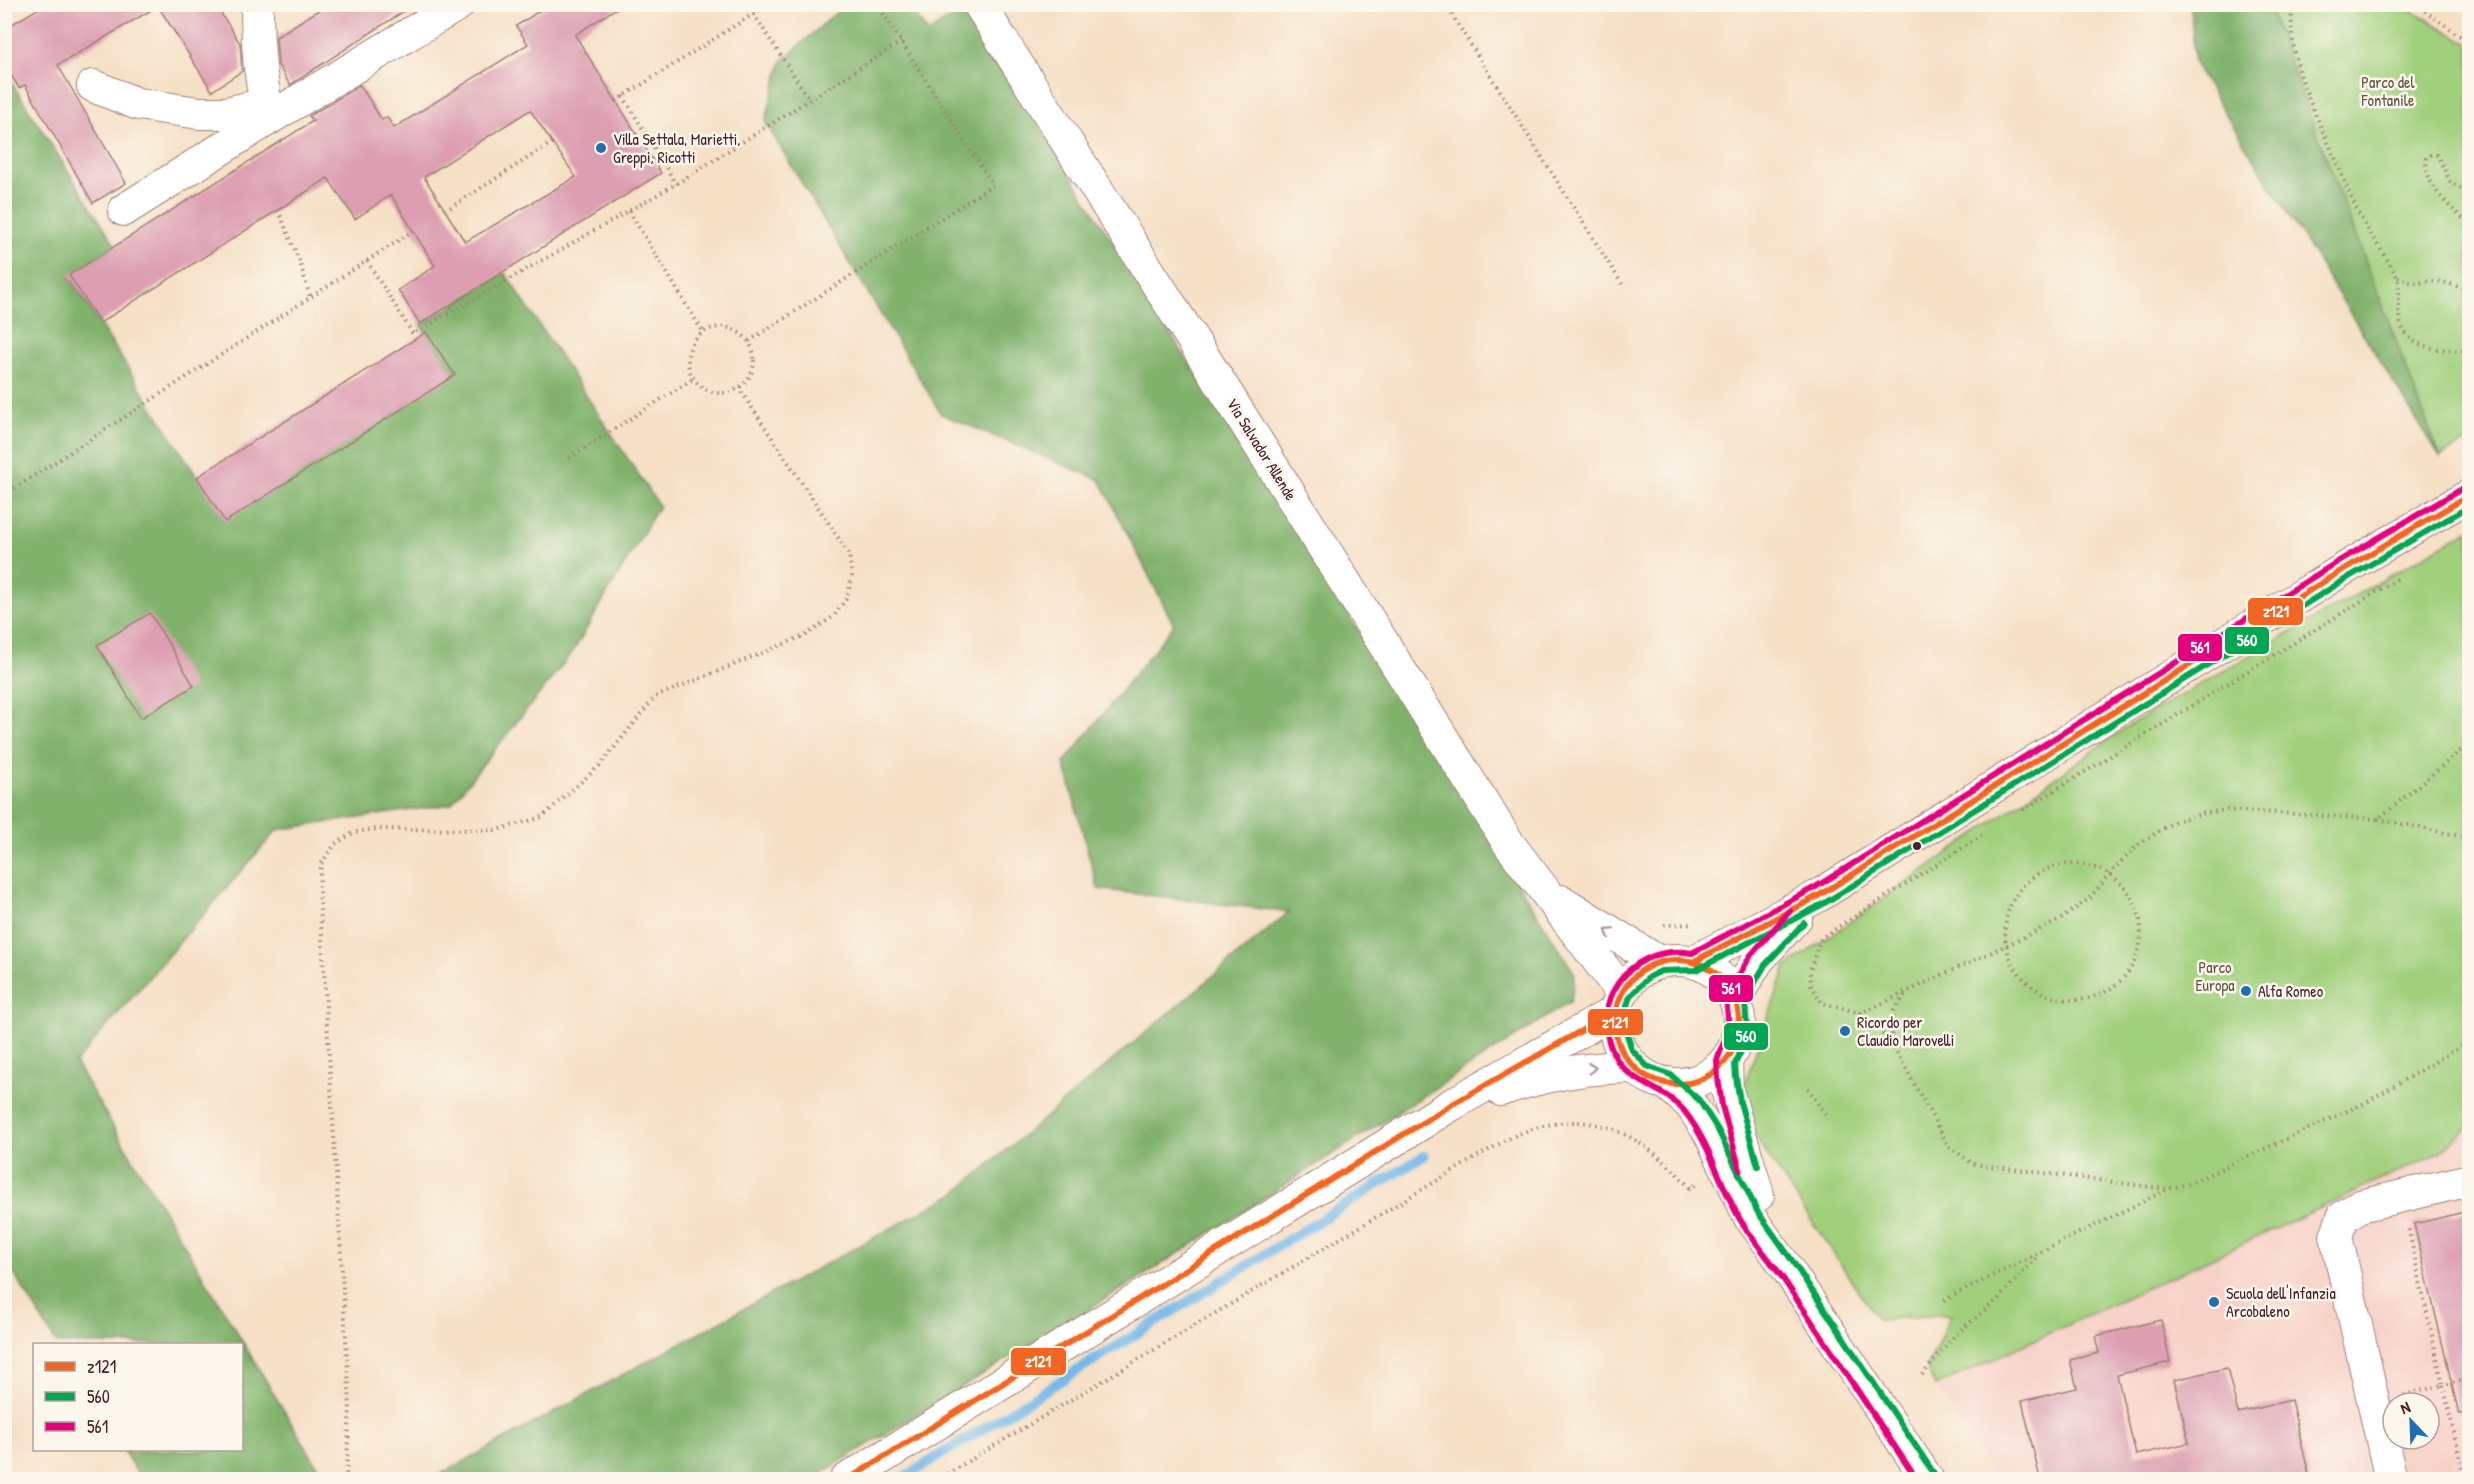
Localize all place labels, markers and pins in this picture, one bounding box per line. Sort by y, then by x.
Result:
place label: Villa Settala, Marietti, Greppi, Ricotti [613,128,741,168]
marker: Villa Settala, Marietti, Greppi, Ricotti [594,141,608,155]
unlabelled marker [1911,840,1923,852]
place label: Alfa Romeo [2258,980,2324,1002]
marker: Alfa Romeo [2239,984,2253,998]
place label: Ricordo per Claudio Marovelli [1857,1011,1954,1051]
marker: Ricordo per Claudio Marovelli [1838,1024,1852,1038]
place label: Scuola dell'Infanzia Arcobaleno [2226,1282,2336,1322]
marker: Scuola dell'Infanzia Arcobaleno [2207,1295,2221,1309]

